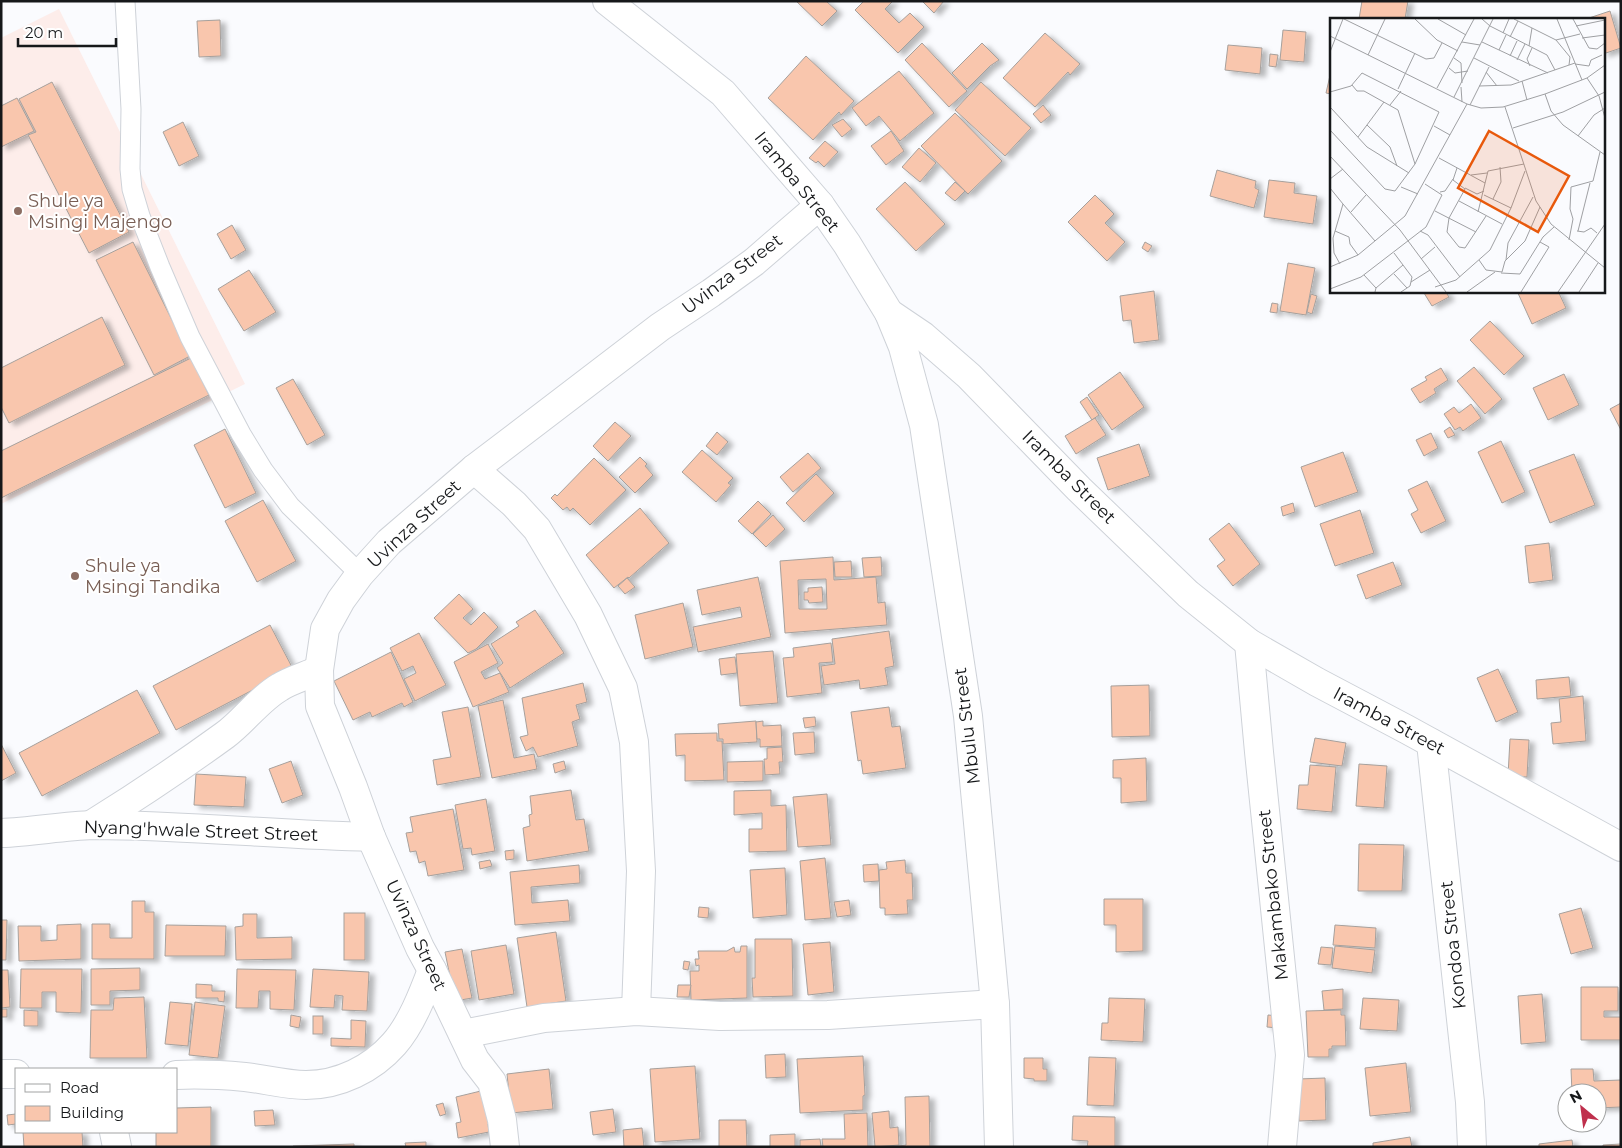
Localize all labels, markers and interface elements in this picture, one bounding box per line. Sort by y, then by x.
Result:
scale bar [18,15,115,47]
inset map [1330,18,1604,292]
text: 20 m [25,23,63,42]
street label: Iramba Street [750,127,844,237]
place label: Shule ya Msingi Majengo [28,190,172,233]
marker: Shule ya Msingi Majengo [12,205,24,217]
street label: Uvinza Street [677,229,787,319]
street label: Iramba Street [1018,426,1120,528]
street label: Uvinza Street [363,475,465,573]
place label: Shule ya Msingi Tandika [85,555,221,598]
marker: Shule ya Msingi Tandika [69,570,81,582]
street label: Mbulu Street [949,666,985,786]
street label: Iramba Street [1329,682,1449,760]
street label: Makambako Street [1253,808,1293,982]
street label: Nyang'hwale Street Street [83,816,319,846]
street label: Uvinza Street [381,876,451,994]
street label: Kondoa Street [1435,880,1471,1010]
legend [15,1068,178,1133]
text: Road [60,1078,99,1097]
north arrow [1557,1083,1607,1133]
text: N [1566,1086,1585,1107]
text: Building [60,1103,124,1122]

